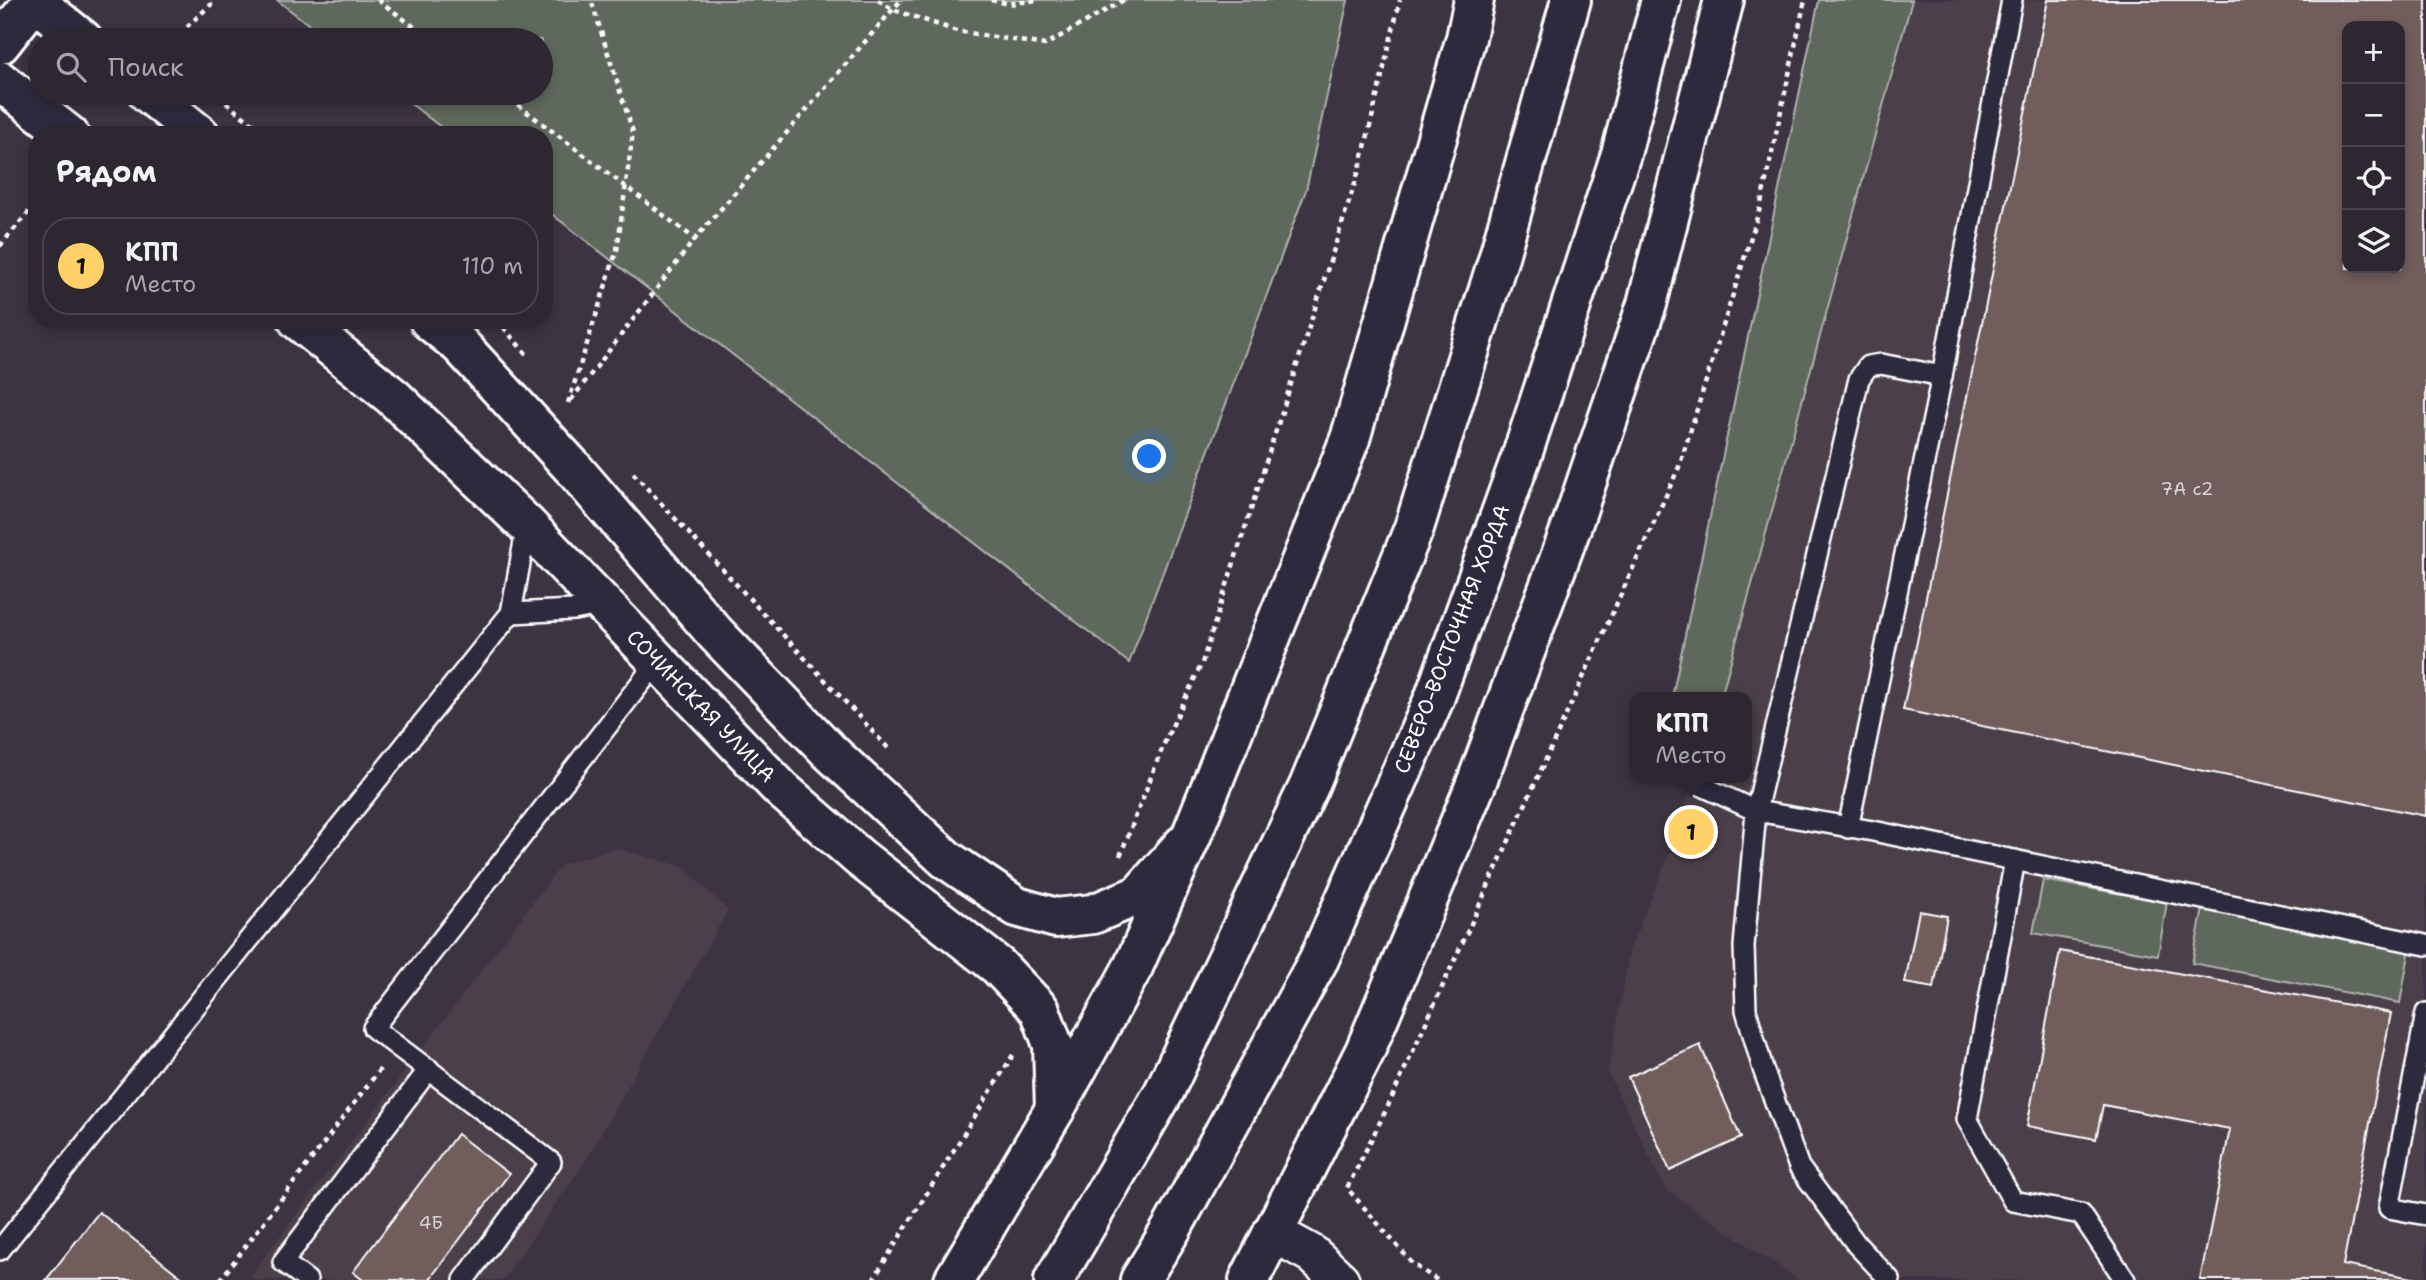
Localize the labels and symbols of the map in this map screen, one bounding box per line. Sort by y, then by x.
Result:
your location [1132,439,1166,473]
house number: 7А с2 [2161,477,2213,501]
street label: СЕВЕРО-ВОСТОЧНАЯ ХОРДА [1388,500,1516,778]
street label: СОЧИНСКАЯ УЛИЦА [620,623,782,789]
pin: 1 [1668,806,1714,858]
house number: 4Б [419,1211,443,1235]

